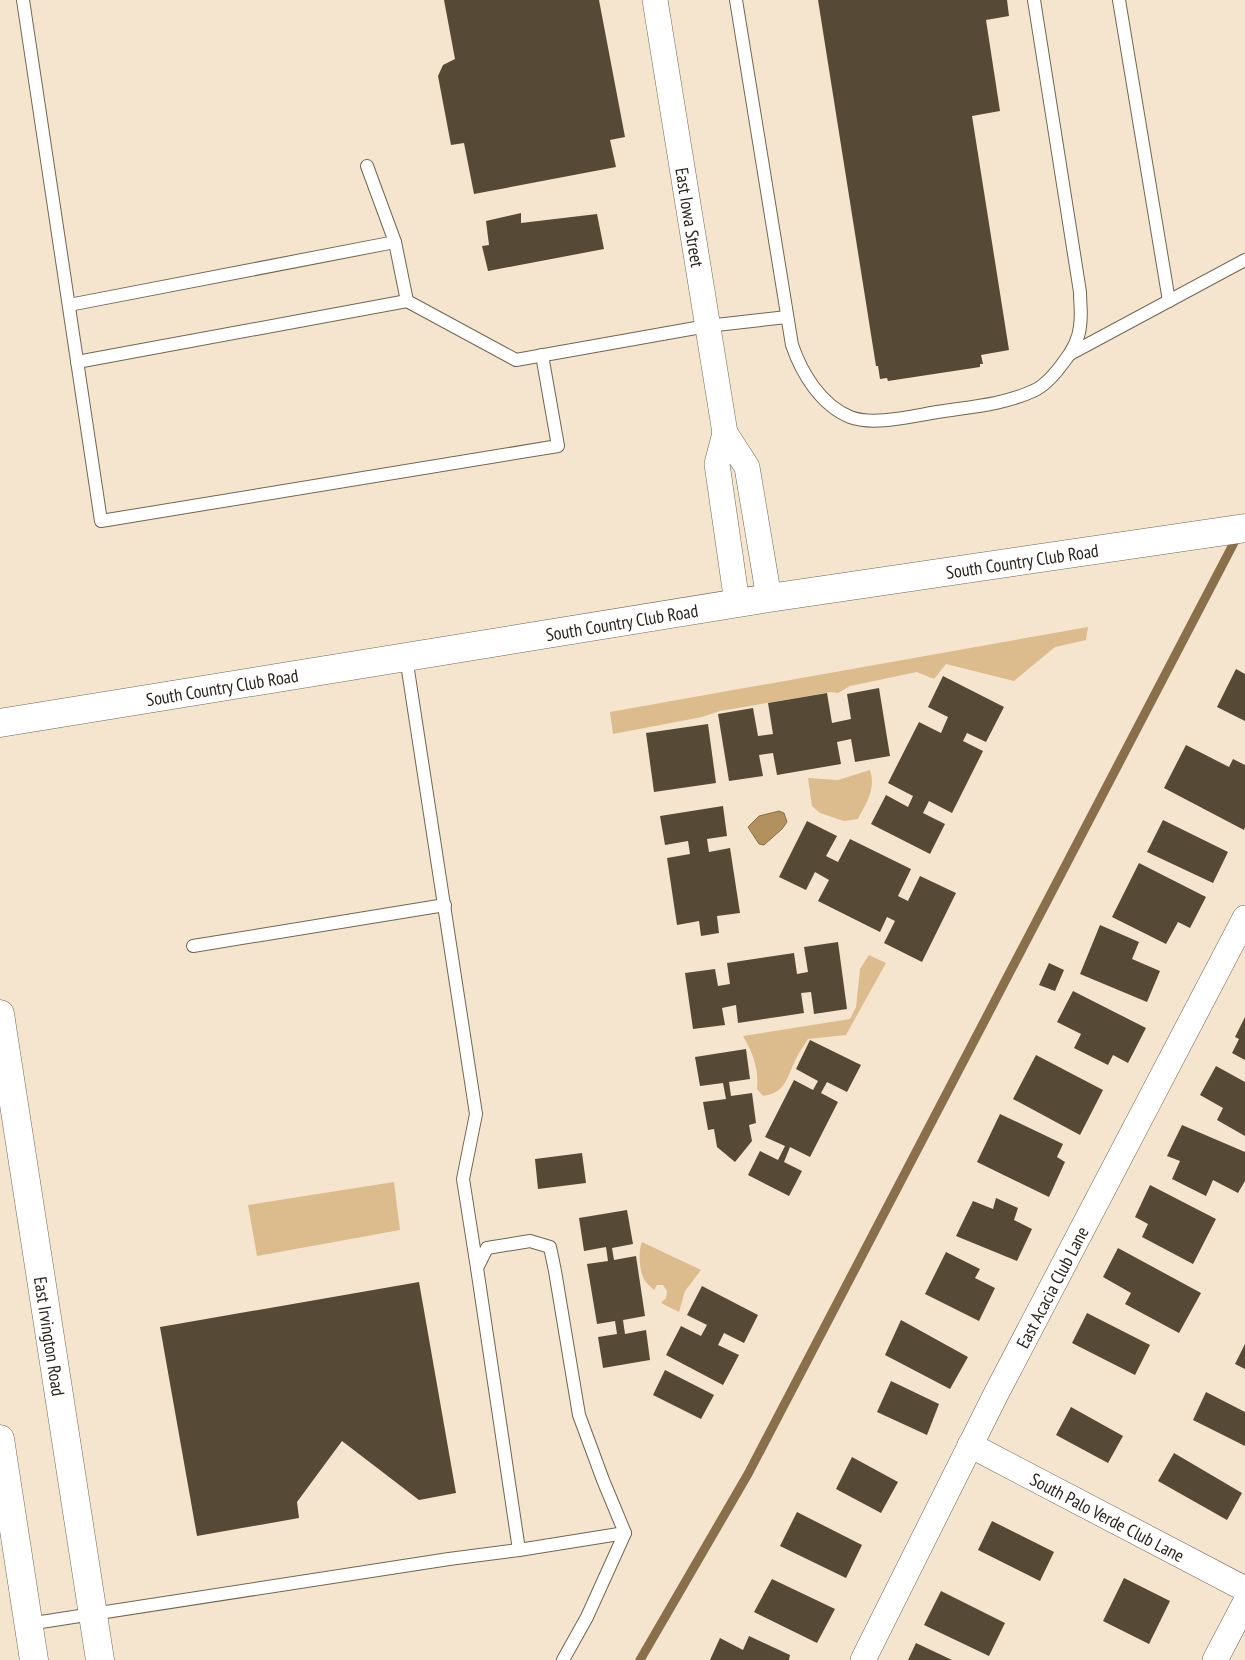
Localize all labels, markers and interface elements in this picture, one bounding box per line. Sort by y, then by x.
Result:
street label: East Iowa Street [671,166,709,269]
street label: South Country Club Road [944,538,1100,583]
street label: South Country Club Road [544,598,700,646]
street label: South Country Club Road [144,663,300,711]
street label: East Acacia Club Lane [1011,1222,1093,1352]
street label: East Irvington Road [29,1275,70,1398]
street label: South Palo Verde Club Lane [1026,1467,1188,1567]

